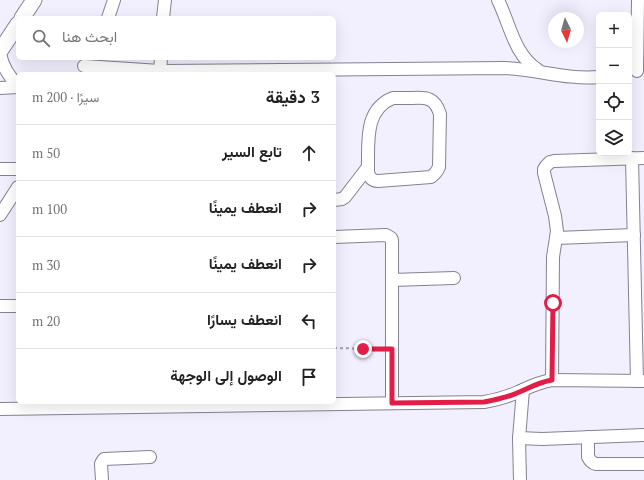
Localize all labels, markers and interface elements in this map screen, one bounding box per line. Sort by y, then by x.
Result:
north arrow [548,12,584,48]
map controls [596,12,632,156]
button: + [596,12,632,48]
search box [16,16,336,60]
text: ابحث هنا [62,26,117,46]
icon: search [30,27,52,49]
button: − [596,48,632,84]
button: locate [596,84,632,120]
text: 3 دقيقة [266,85,320,108]
text: سيرًا · 200 m [32,88,99,106]
button: layers [596,120,632,156]
text: تابع السير [222,141,282,161]
icon: ahead [298,142,320,164]
text: 50 m [32,144,60,162]
text: انعطف يمينًا [209,197,282,217]
icon: right [298,198,320,220]
text: 100 m [32,200,67,218]
text: انعطف يمينًا [209,253,282,273]
icon: right [298,254,320,276]
text: 30 m [32,256,60,274]
route start [544,294,562,312]
text: انعطف يسارًا [207,309,282,329]
icon: left [298,310,320,332]
text: 20 m [32,312,60,330]
route end [354,340,372,358]
text: الوصول إلى الوجهة [170,365,282,385]
icon: arrive [298,366,320,388]

